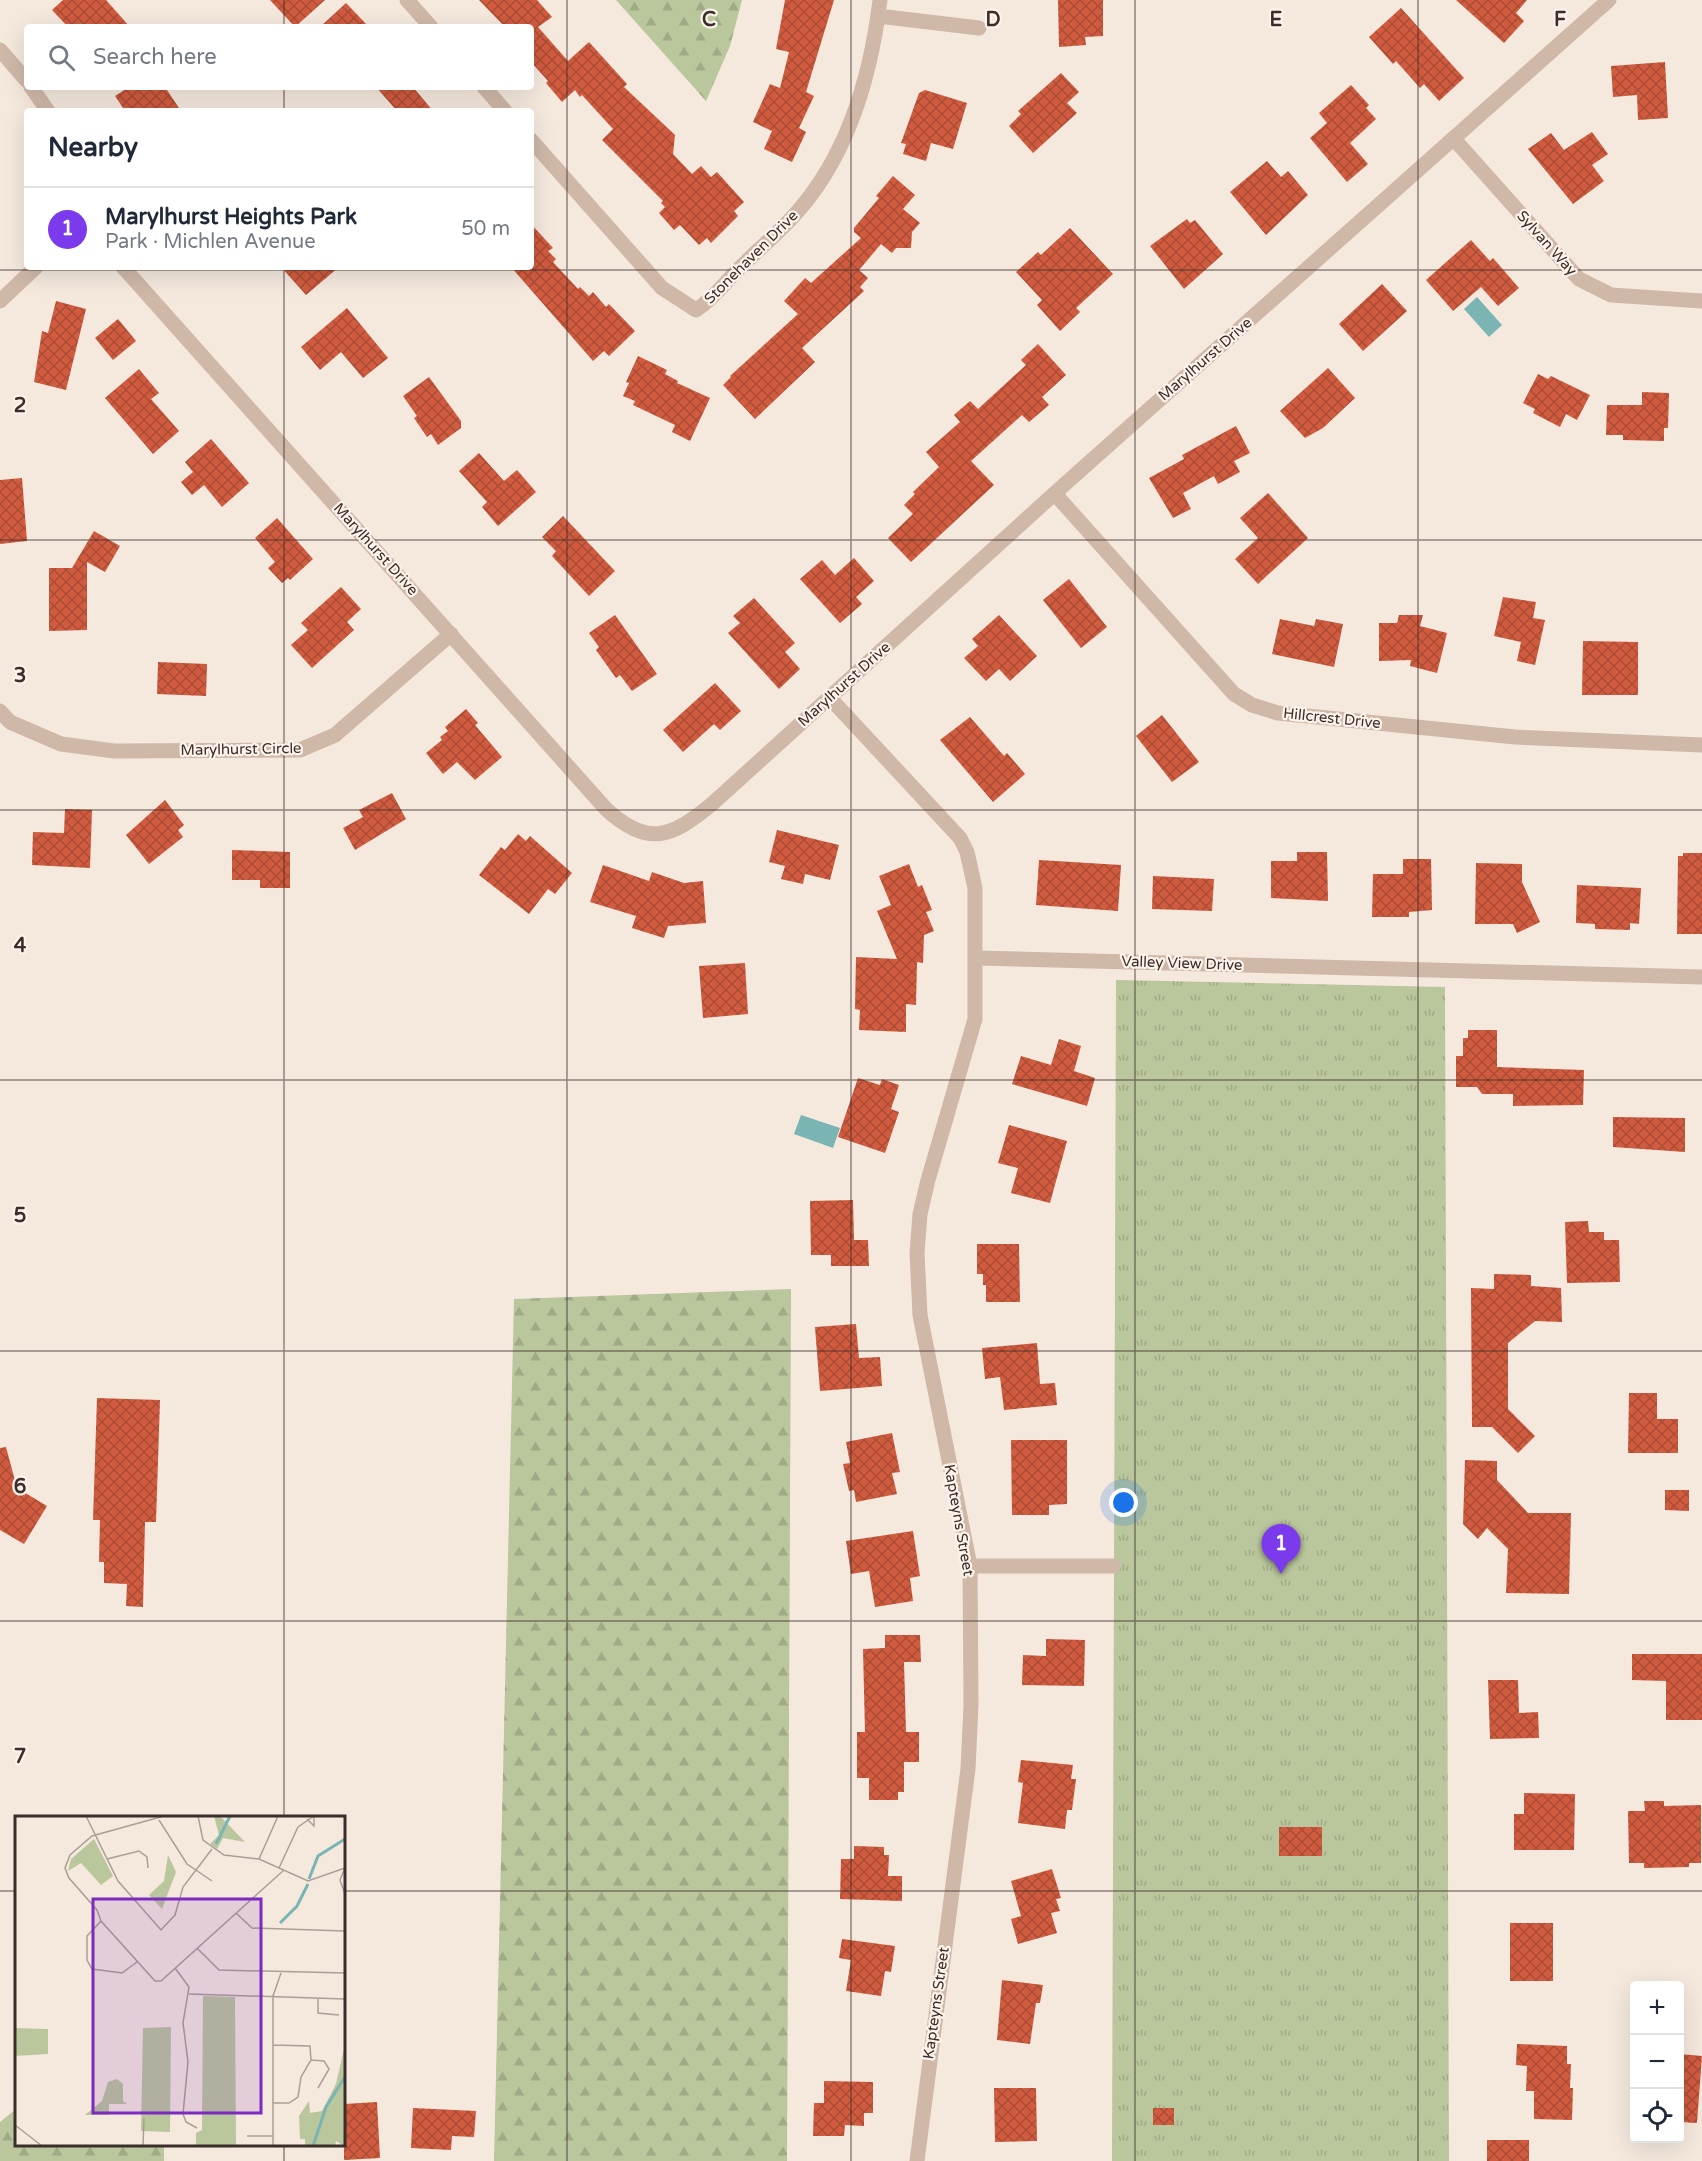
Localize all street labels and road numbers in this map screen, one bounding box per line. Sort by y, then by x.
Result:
street label: Stonehaven Drive [700,206,802,308]
street label: Sylvan Way [1513,207,1581,279]
street label: Marylhurst Drive [1155,313,1255,405]
street label: Marylhurst Drive [330,499,422,599]
street label: Marylhurst Drive [794,638,894,730]
street label: Hillcrest Drive [1282,704,1382,732]
street label: Marylhurst Circle [180,739,302,759]
street label: Valley View Drive [1121,952,1243,974]
street label: Kapteyns Street [940,1463,978,1578]
street label: Kapteyns Street [919,1945,953,2060]

